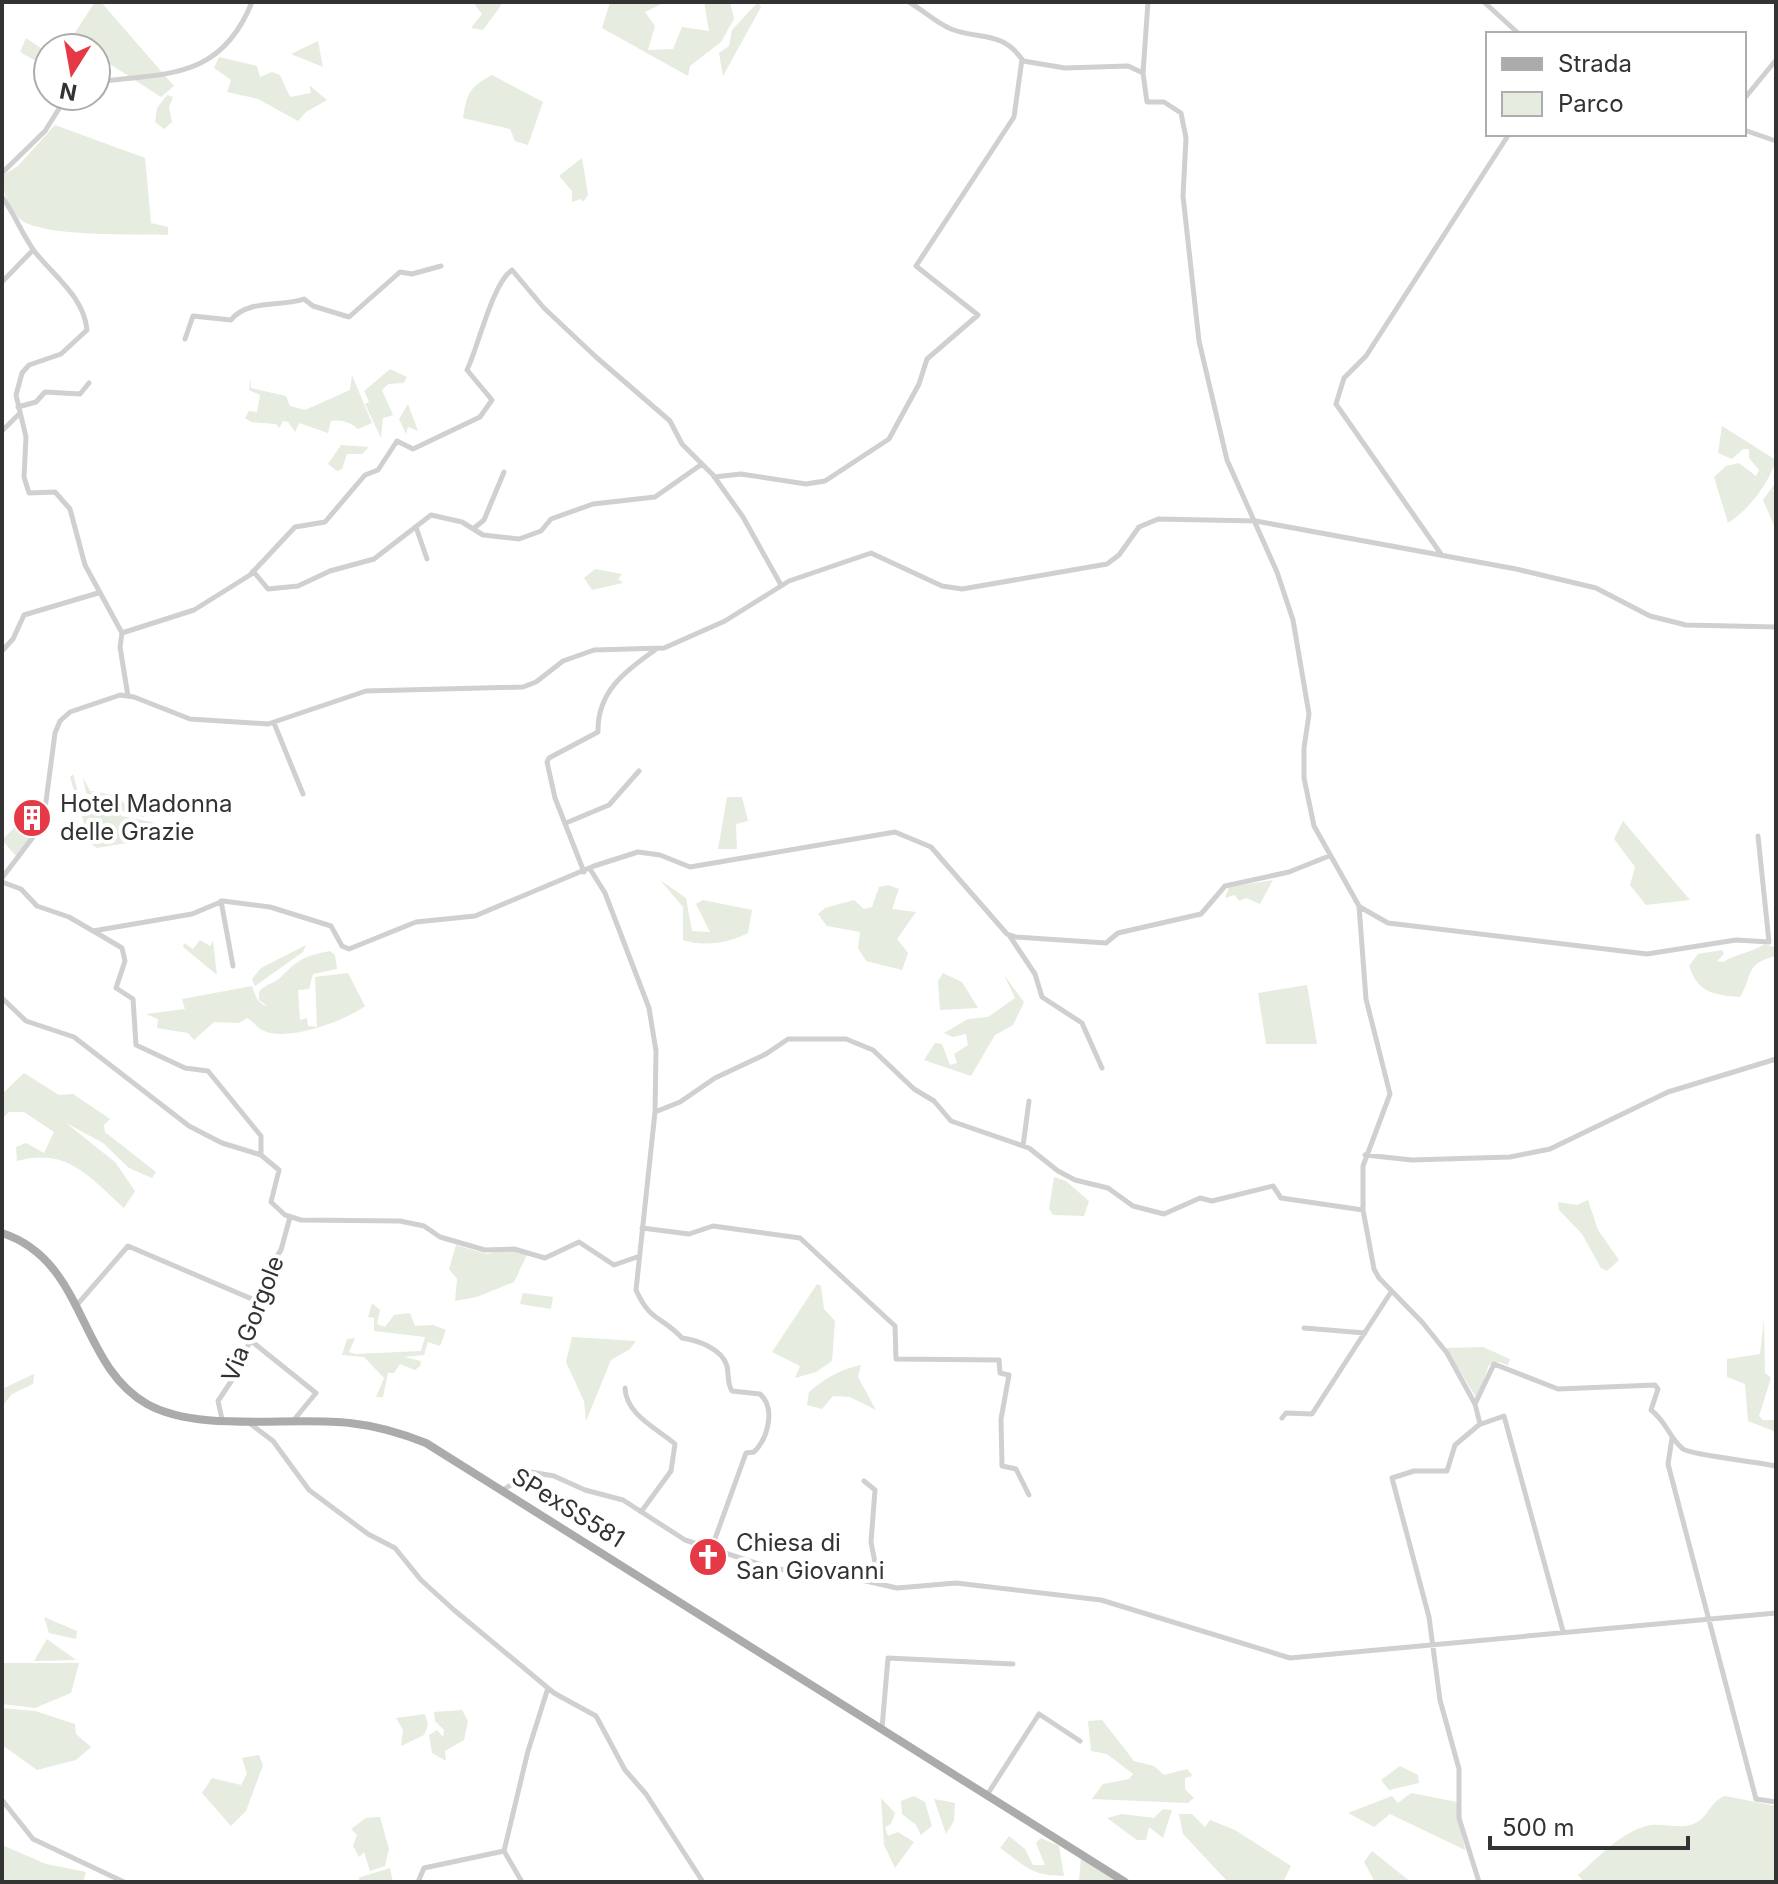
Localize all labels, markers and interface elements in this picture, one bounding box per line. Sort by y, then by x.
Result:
north arrow [32,32,112,112]
legend [1486,32,1746,136]
text: Strada [1558,49,1632,78]
text: N [57,77,79,106]
text: Parco [1558,89,1624,118]
place label: Hotel Madonna delle Grazie [60,789,232,846]
building icon: Hotel Madonna delle Grazie [11,797,53,839]
street label: Via Gorgole [215,1252,290,1386]
street label: SPexSS581 [507,1462,630,1554]
place label: Chiesa di San Giovanni [736,1528,884,1585]
church icon: Chiesa di San Giovanni [687,1536,729,1578]
scale bar [1490,1800,1688,1850]
text: 500 m [1502,1813,1575,1842]

